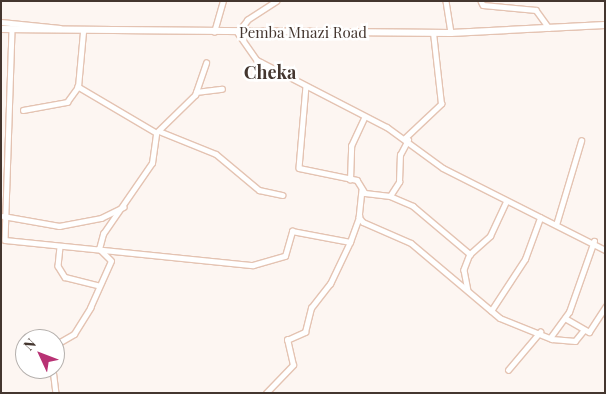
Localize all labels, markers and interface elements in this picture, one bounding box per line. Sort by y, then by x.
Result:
street label: Pemba Mnazi Road [239,24,367,42]
district label: Cheka [244,61,296,83]
north arrow [15,329,65,379]
text: N [19,334,40,354]

